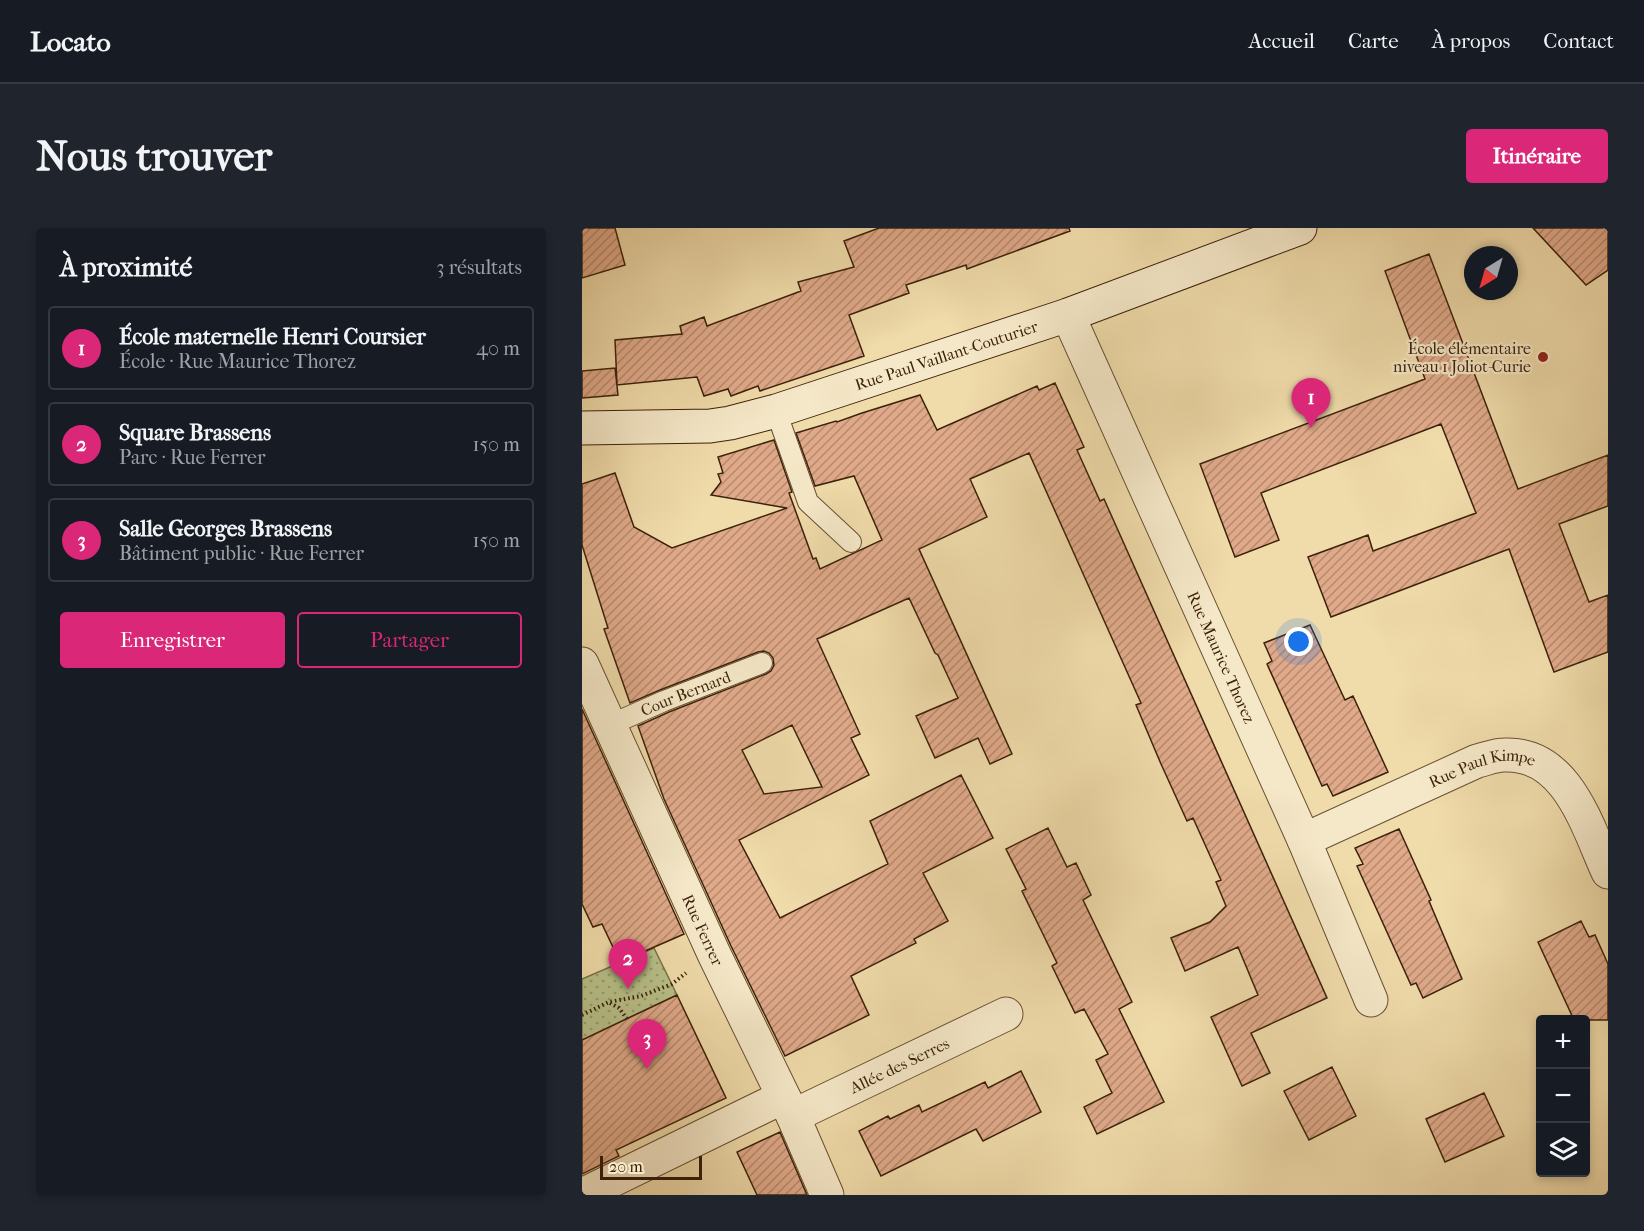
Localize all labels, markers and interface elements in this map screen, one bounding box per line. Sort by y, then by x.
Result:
text: Locato [30,25,111,58]
text: Accueil [1249,29,1315,53]
text: Carte [1348,29,1399,53]
text: À propos [1432,29,1510,53]
text: Contact [1543,29,1614,53]
button: Itinéraire [1466,129,1608,183]
text: Nous trouver [36,132,272,181]
north arrow [1464,246,1518,300]
text: À proximité [60,252,192,283]
text: 3 résultats [436,256,522,279]
street label: Rue Paul Vaillant-Couturier [853,317,1040,394]
text: École maternelle Henri Coursier [119,324,426,350]
text: 1 [78,337,85,360]
text: 40 m [476,337,520,360]
place label: École élémentaire niveau 1 Joliot-Curie [1393,338,1531,376]
text: École · Rue Maurice Thorez [119,350,356,373]
marker: École élémentaire niveau 1 Joliot-Curie [1536,350,1550,364]
pin: 1 [1292,378,1330,428]
text: Square Brassens [119,420,271,446]
text: 2 [76,433,87,456]
text: 150 m [472,433,520,456]
text: Parc · Rue Ferrer [119,446,265,469]
text: Salle Georges Brassens [119,516,332,542]
text: 3 [77,529,86,552]
text: 150 m [472,529,520,552]
text: Bâtiment public · Rue Ferrer [119,542,364,565]
street label: Rue Maurice Thorez [1183,588,1259,726]
button: Enregistrer [60,612,285,668]
button: Partager [297,612,522,668]
your location [1284,627,1313,656]
street label: Cour Bernard [638,667,734,720]
street label: Rue Paul Kimpe [1426,746,1539,792]
street label: Rue Ferrer [678,891,727,969]
pin: 2 [608,940,648,989]
map controls [1536,1015,1590,1177]
button: + [1536,1015,1590,1069]
pin: 3 [628,1020,666,1069]
street label: Allée des Serres [846,1034,953,1098]
button: − [1536,1069,1590,1123]
button: layers [1536,1123,1590,1177]
scale bar [600,1153,702,1180]
text: 20 m [609,1157,643,1176]

